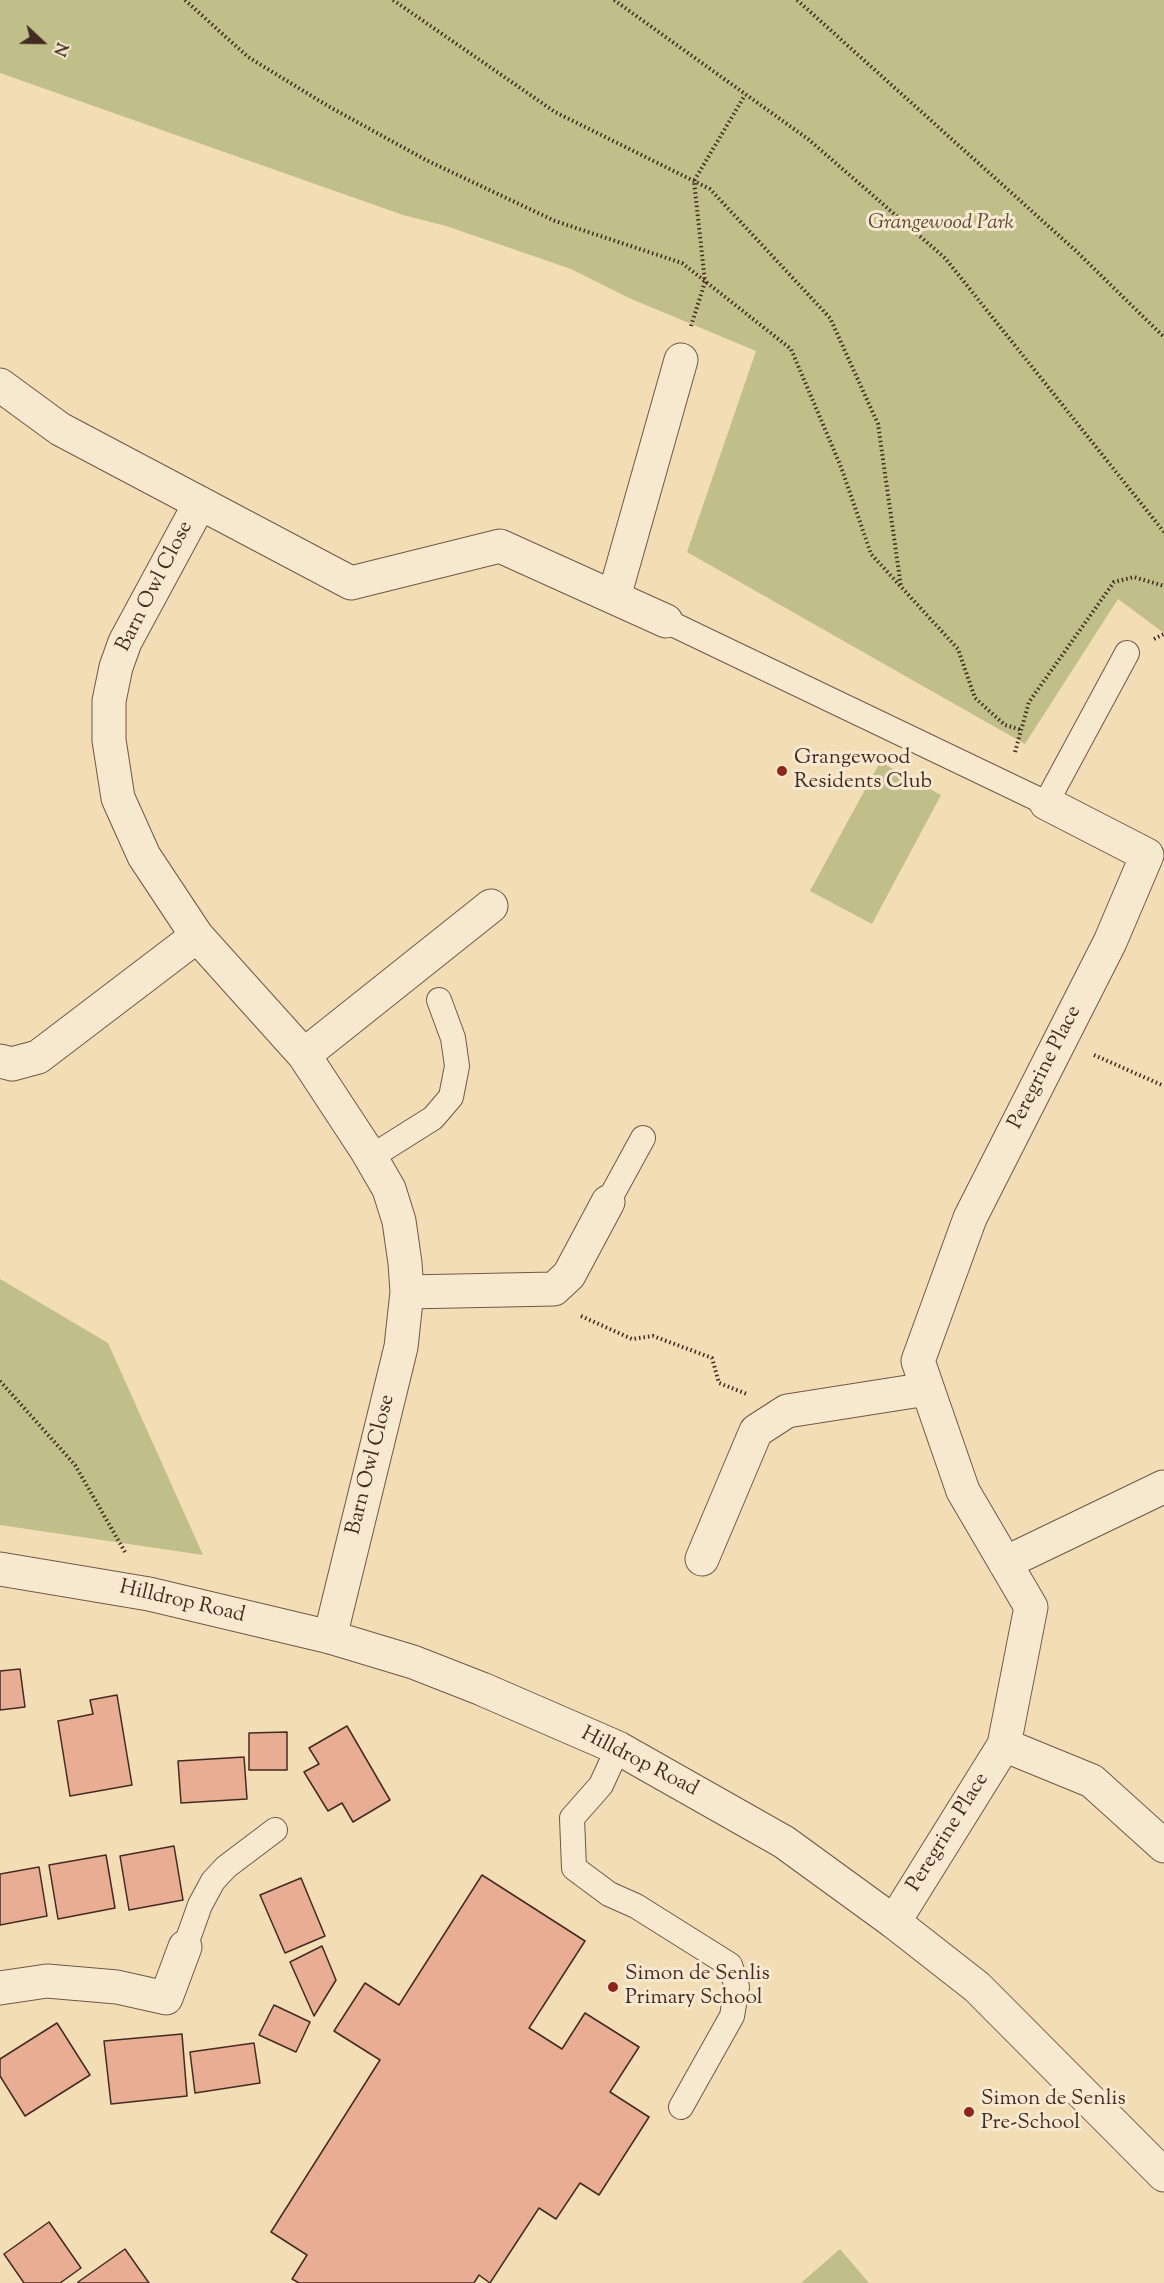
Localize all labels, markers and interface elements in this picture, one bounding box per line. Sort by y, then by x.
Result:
north arrow [12,12,72,72]
text: N [46,39,72,59]
park label: Grangewood Park [868,211,1014,237]
street label: Barn Owl Close [112,517,200,657]
place label: Grangewood Residents Club [794,746,932,796]
marker: Grangewood Residents Club [775,764,789,778]
street label: Peregrine Place [1004,1002,1088,1134]
street label: Barn Owl Close [342,1392,402,1538]
street label: Hilldrop Road [117,1576,247,1630]
street label: Hilldrop Road [576,1723,702,1803]
street label: Peregrine Place [902,1769,996,1897]
place label: Simon de Senlis Primary School [625,1962,770,2012]
marker: Simon de Senlis Primary School [606,1980,620,1994]
place label: Simon de Senlis Pre-School [981,2087,1126,2137]
marker: Simon de Senlis Pre-School [962,2105,976,2119]

